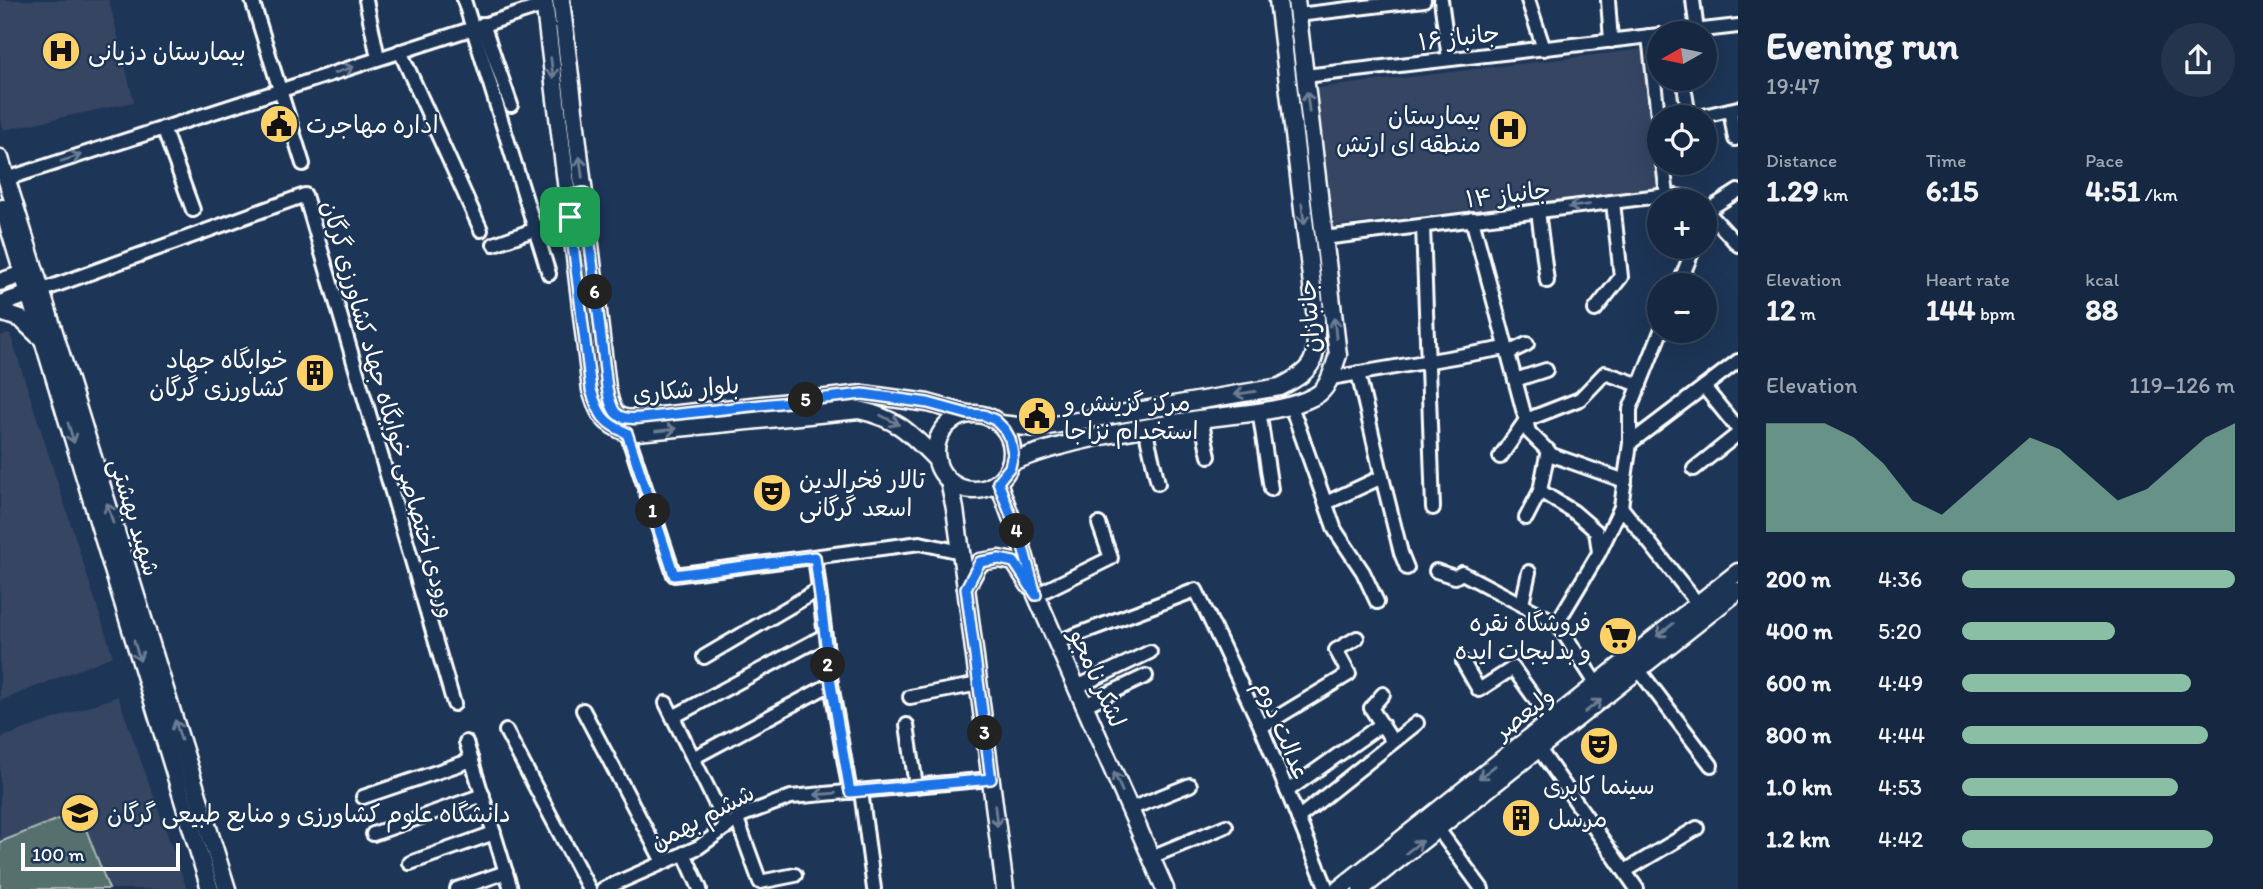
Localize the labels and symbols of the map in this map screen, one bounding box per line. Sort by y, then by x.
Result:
street label: جانباز ۱۶ [1417,18,1501,56]
north arrow [1647,21,1717,91]
hospital icon: بیمارستان دزیانی [40,30,82,72]
place label: بیمارستان دزیانی [88,37,246,67]
one-way arrow [546,56,559,79]
one-way arrow [332,62,354,75]
one-way arrow [1302,91,1315,114]
place label: بیمارستان منطقه ای ارتش [1336,101,1481,158]
public building icon: اداره مهاجرت [258,103,300,145]
hospital icon: بیمارستان منطقه ای ارتش [1487,108,1529,150]
place label: اداره مهاجرت [306,110,438,139]
one-way arrow [60,151,82,163]
one-way arrow [574,156,587,179]
street label: جانباز ۱۴ [1464,174,1552,214]
pin [540,187,600,247]
street label: ورودی اختصاصی خوابگاه جهاد کشاورزی گرگان [314,197,463,621]
one-way arrow [1569,200,1591,213]
one-way arrow [1297,202,1310,225]
pin: 6 [578,274,612,310]
street label: جانبازان [1292,278,1326,354]
one-way arrow [1328,317,1341,340]
place label: خوابگاه جهاد کشاورزی گرگان [149,345,288,402]
building icon: خوابگاه جهاد کشاورزی گرگان [294,352,336,394]
street label: بلوار شکاری [631,370,741,409]
pin: 5 [788,382,824,418]
one-way arrow [1234,387,1257,400]
place label: مرکز گزینش و استخدام نزاجا [1062,388,1199,449]
public building icon: مرکز گزینش و استخدام نزاجا [1016,395,1058,437]
one-way arrow [879,414,900,428]
one-way arrow [65,422,78,444]
one-way arrow [654,424,677,437]
street label: شهید بهشتی [102,455,167,580]
place label: تالار فخرالدین اسعد گرگانی [799,465,926,523]
theatre icon: تالار فخرالدین اسعد گرگانی [751,472,793,514]
pin: 1 [636,494,670,528]
one-way arrow [102,502,115,524]
pin: 4 [1000,514,1034,548]
place label: فروشگاه نقره و بدلیجات ایده [1455,608,1591,665]
supermarket icon: فروشگاه نقره و بدلیجات ایده [1597,615,1639,657]
one-way arrow [1657,622,1675,638]
street label: لشکر نامجو [1062,623,1132,732]
one-way arrow [131,640,144,662]
pin: 2 [810,648,846,682]
street label: عدالت دوم [1244,675,1317,787]
street label: ولیعصر [1487,681,1560,746]
one-way arrow [1583,699,1602,714]
pin: 3 [968,716,1002,750]
one-way arrow [171,719,184,741]
theatre icon: سینما کاپری [1578,725,1620,767]
one-way arrow [1479,764,1497,779]
one-way arrow [1111,771,1124,793]
place label: سینما کاپری [1543,771,1655,801]
street label: ششم بهمن [645,777,761,860]
one-way arrow [815,788,837,801]
school or university icon: دانشگاه علوم کشاورزی و منابع طبیعی گرگان [59,792,101,834]
building icon: مرسل [1500,797,1542,839]
place label: دانشگاه علوم کشاورزی و منابع طبیعی گرگان [107,799,511,833]
one-way arrow [989,804,1002,827]
place label: مرسل [1548,804,1608,833]
one-way arrow [1405,839,1423,854]
scale bar [21,840,180,872]

